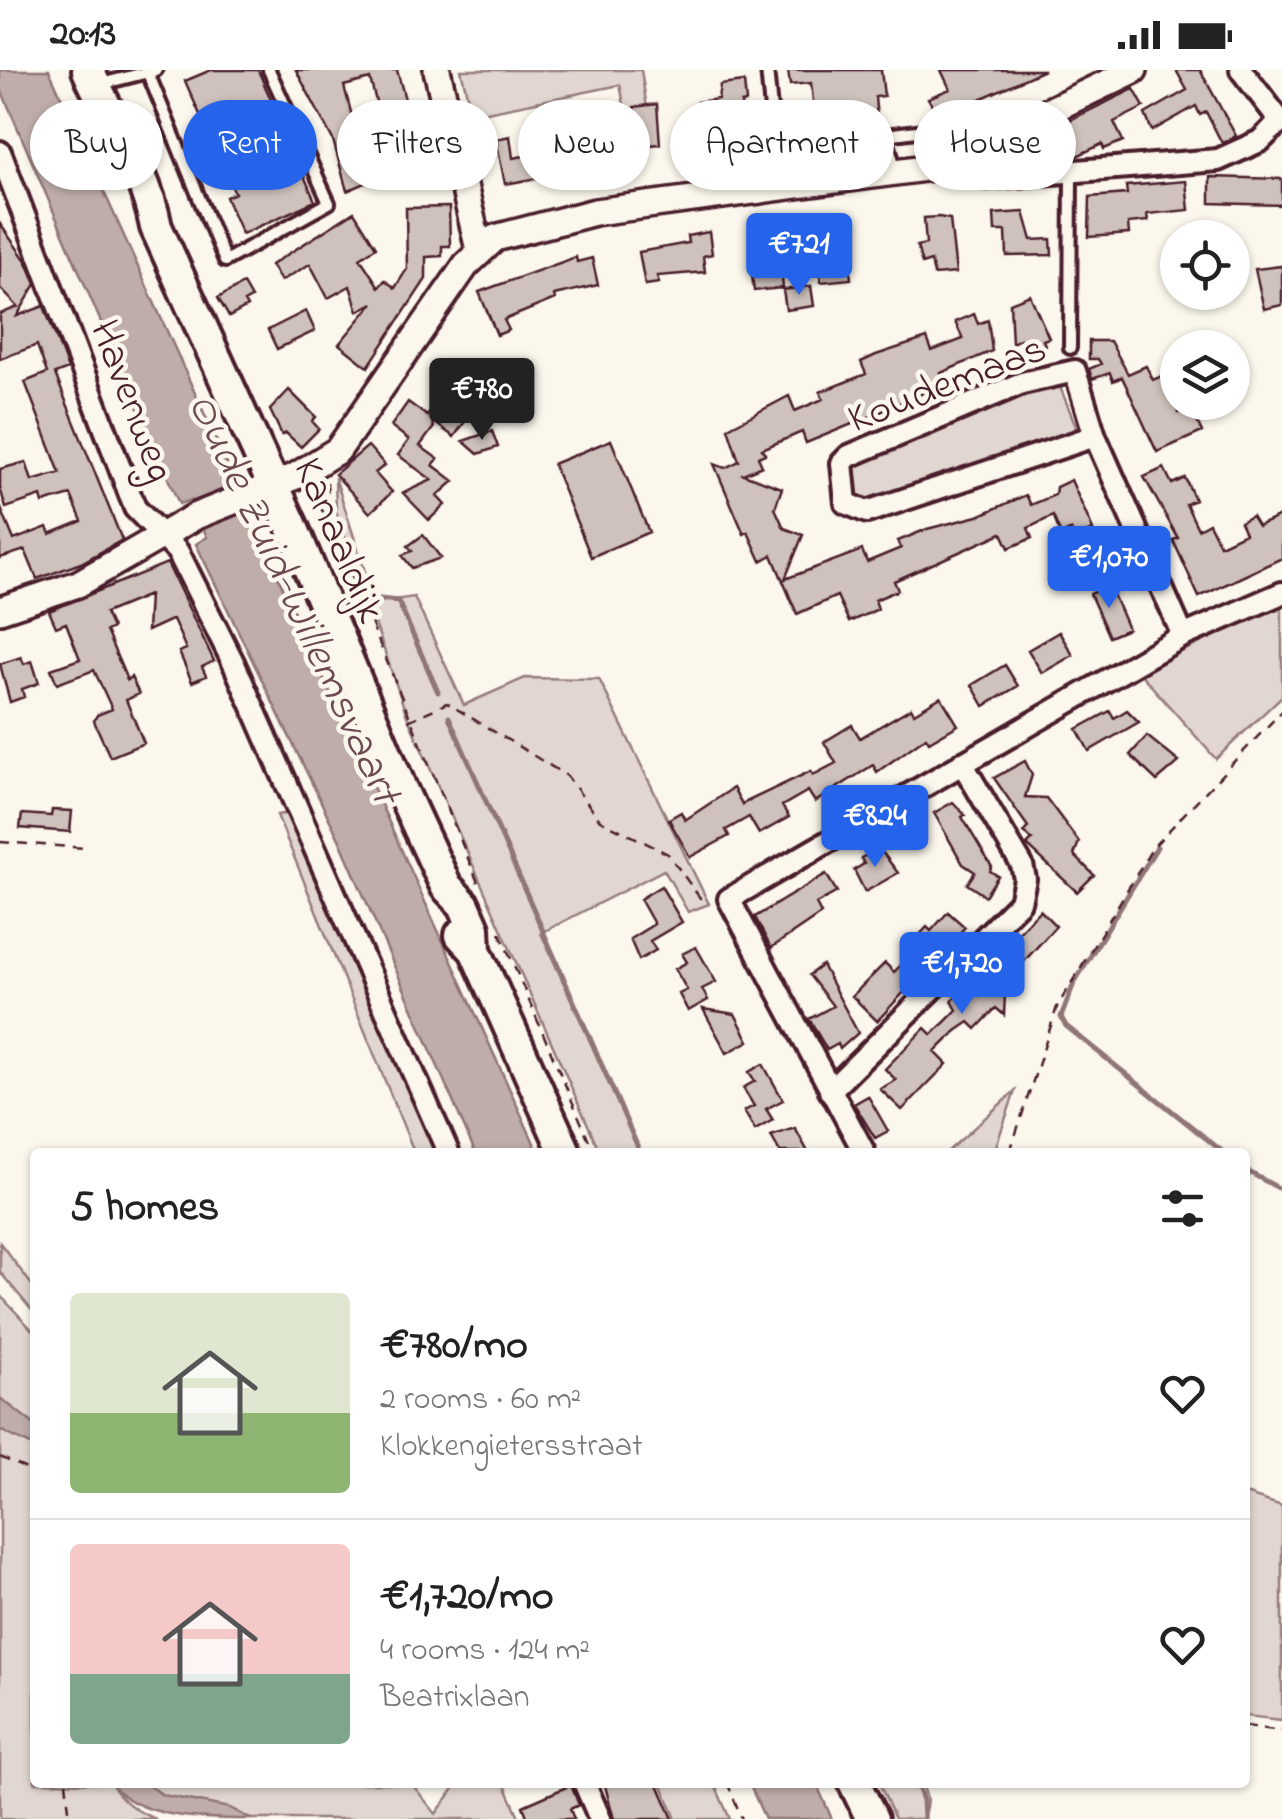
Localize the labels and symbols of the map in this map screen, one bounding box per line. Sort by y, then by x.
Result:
pin: €721 [740,213,858,298]
street label: Havenweg [72,312,190,492]
street label: Koudemaas [840,319,1056,451]
pin: €780 [423,358,541,443]
water label: Oude Zuid-Willemsvaart [168,383,418,819]
street label: Kanaaldijk [276,449,400,633]
pin: €1,070 [1028,526,1190,611]
pin: €824 [816,785,934,870]
pin: €1,720 [881,932,1043,1017]

